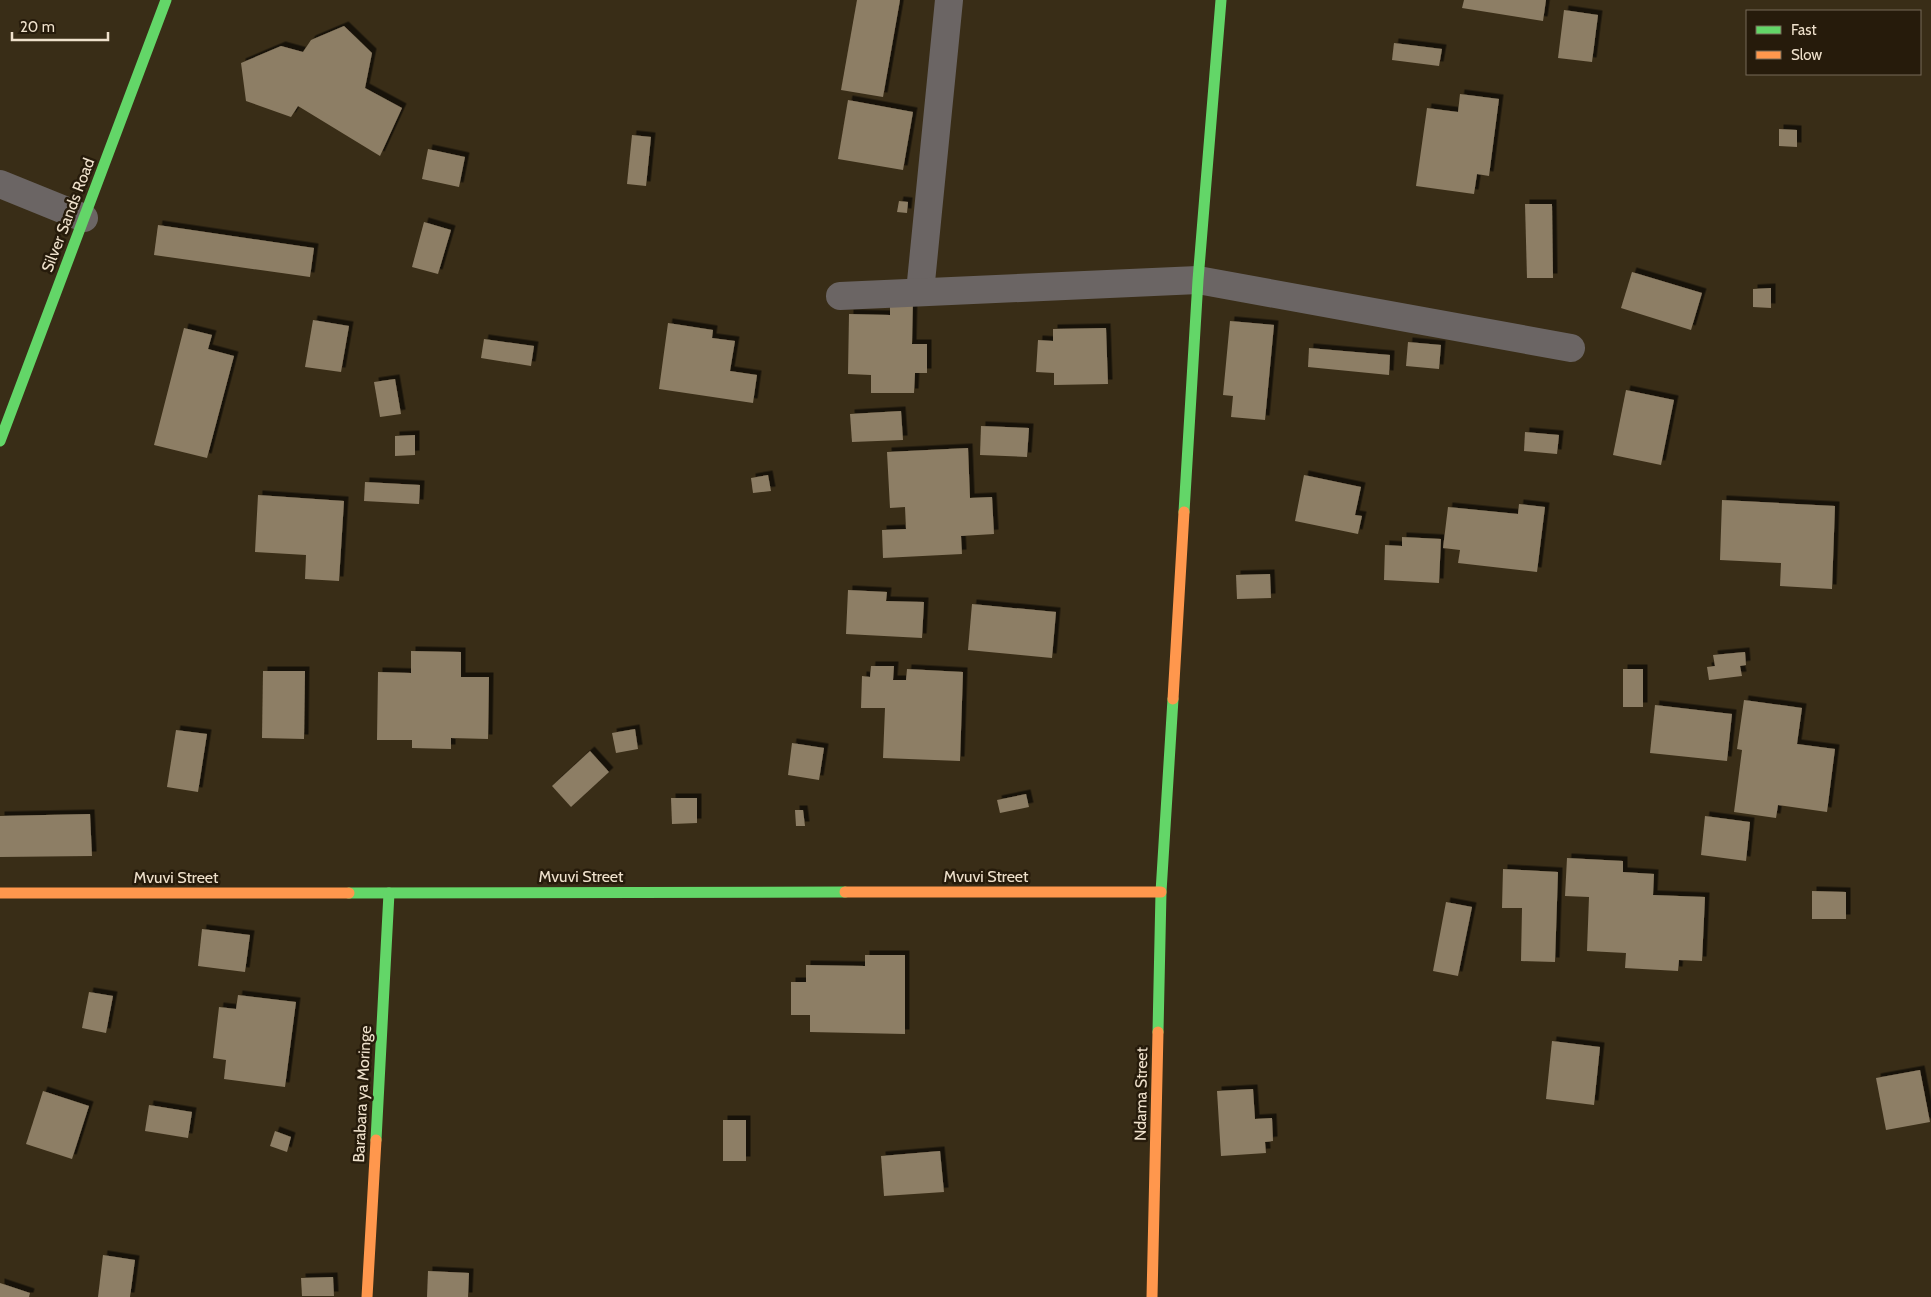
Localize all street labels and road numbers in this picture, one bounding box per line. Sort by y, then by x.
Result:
street label: Silver Sands Road [38,155,98,275]
street label: Mvuvi Street [539,867,624,886]
street label: Mvuvi Street [944,867,1029,886]
street label: Mvuvi Street [134,868,219,887]
street label: Barabara ya Moringe [349,1025,375,1163]
street label: Ndama Street [1131,1046,1151,1141]

